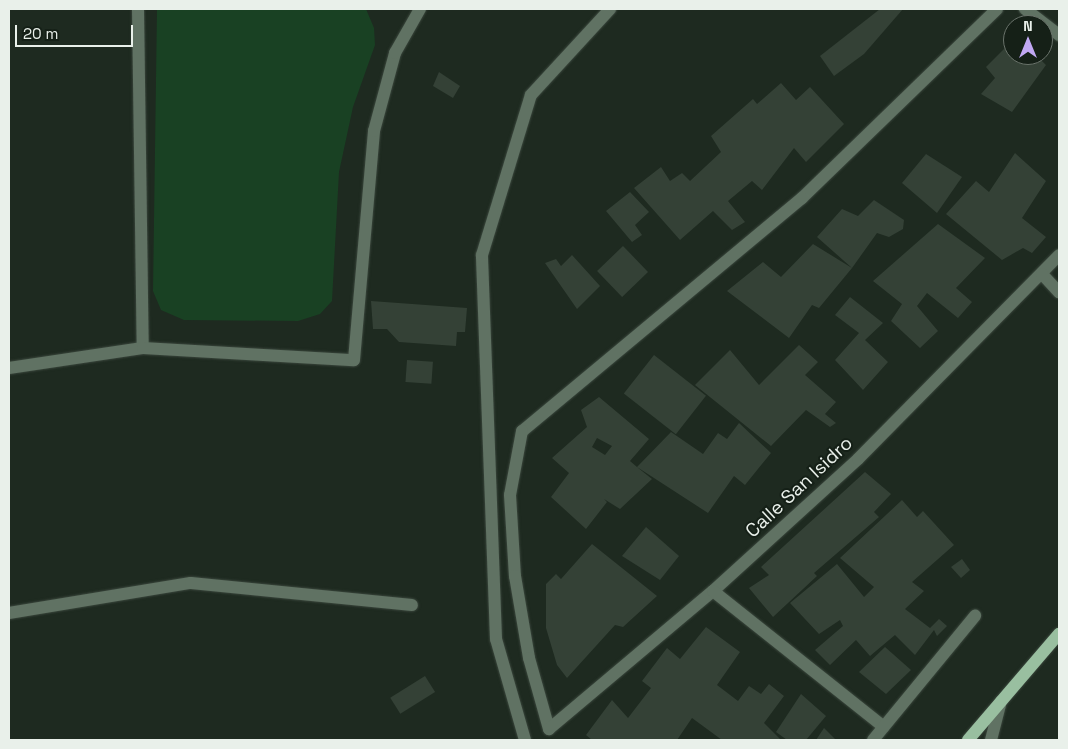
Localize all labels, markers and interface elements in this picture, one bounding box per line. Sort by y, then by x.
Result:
scale bar [18,15,135,47]
north arrow [1003,15,1053,65]
text: N [1023,17,1033,35]
text: 20 m [23,24,58,43]
street label: Calle San Isidro [741,432,857,542]

